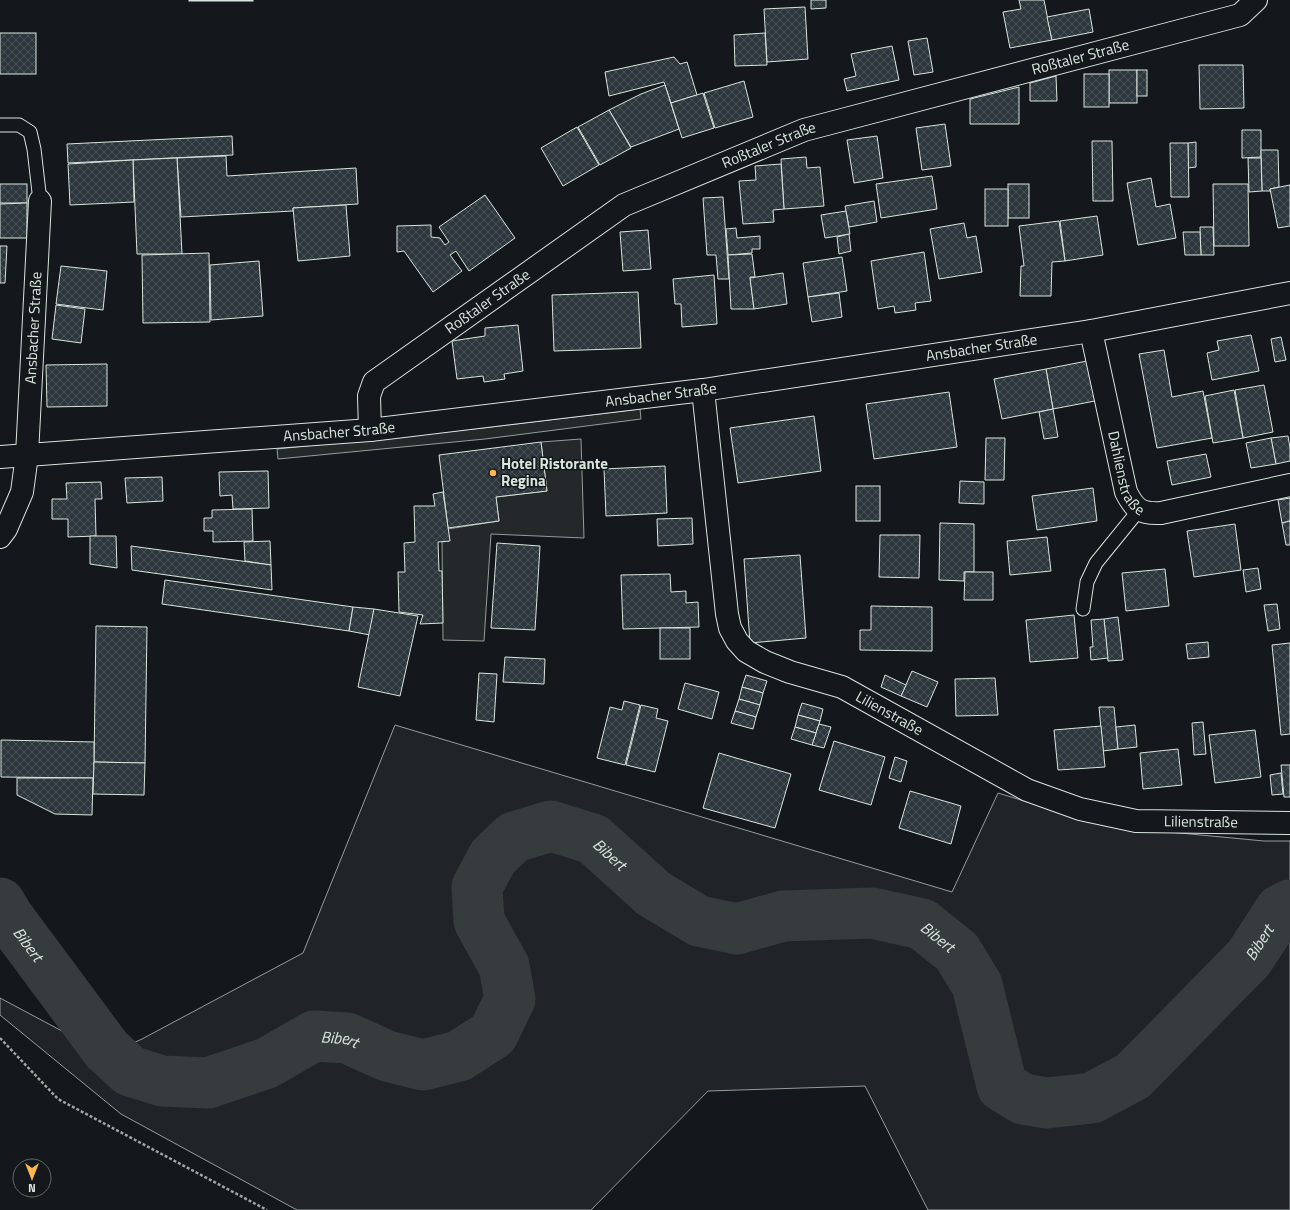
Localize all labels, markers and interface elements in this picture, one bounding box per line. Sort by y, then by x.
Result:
street label: Roßtaler Straße [1029,33,1132,81]
street label: Roßtaler Straße [718,115,818,174]
street label: Roßtaler Straße [440,263,535,339]
street label: Ansbacher Straße [19,271,47,384]
street label: Ansbacher Straße [924,327,1039,367]
street label: Ansbacher Straße [604,376,718,413]
street label: Ansbacher Straße [282,415,396,447]
street label: Dahlienstraße [1102,429,1149,521]
place label: Hotel Ristorante Regina [501,452,608,492]
marker: Hotel Ristorante Regina [488,468,498,478]
street label: Lilienstraße [852,685,928,741]
street label: Lilienstraße [1164,809,1238,833]
water label: Bibert [588,833,633,877]
water label: Bibert [915,915,962,959]
water label: Bibert [1239,918,1280,965]
water label: Bibert [7,922,50,968]
water label: Bibert [320,1024,364,1055]
north arrow [12,1158,52,1198]
text: N [28,1180,36,1196]

